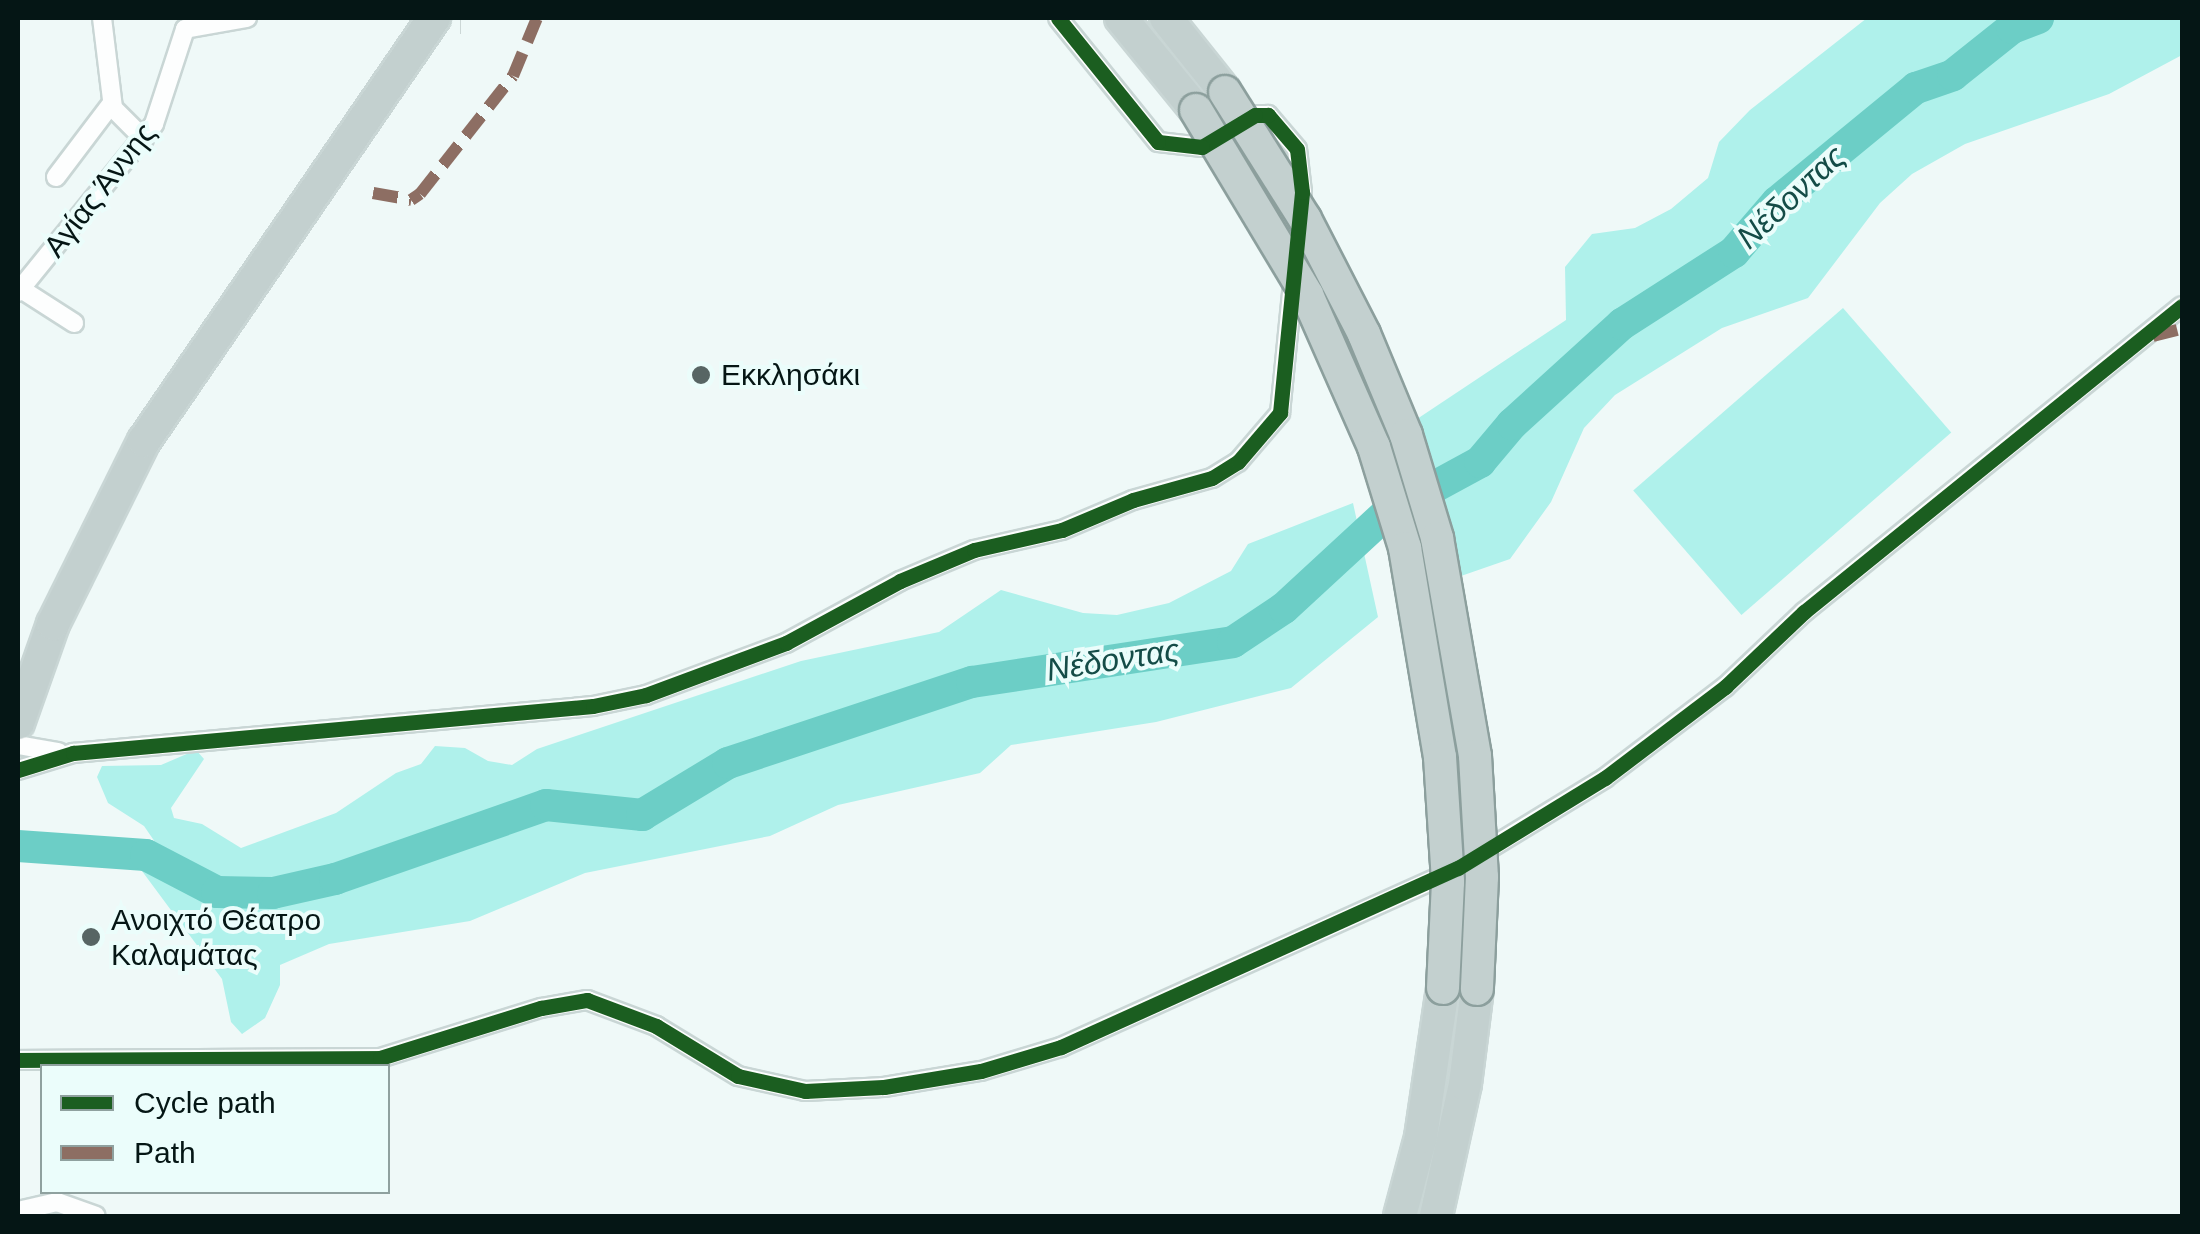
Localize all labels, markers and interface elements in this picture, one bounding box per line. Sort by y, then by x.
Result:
street label: Αγίας Άννης [36,115,164,265]
water label: Νέδoντας [1729,137,1853,257]
place label: Εκκλησάκι [721,357,860,393]
marker: Εκκλησάκι [690,364,712,386]
water label: Νέδoντας [1044,631,1182,689]
place label: Ανοιχτό Θέατρο Καλαμάτας [111,902,321,972]
marker: Ανοιχτό Θέατρο Καλαμάτας [80,926,102,948]
legend [40,1064,390,1194]
text: Cycle path [134,1086,276,1119]
text: Path [134,1136,196,1169]

